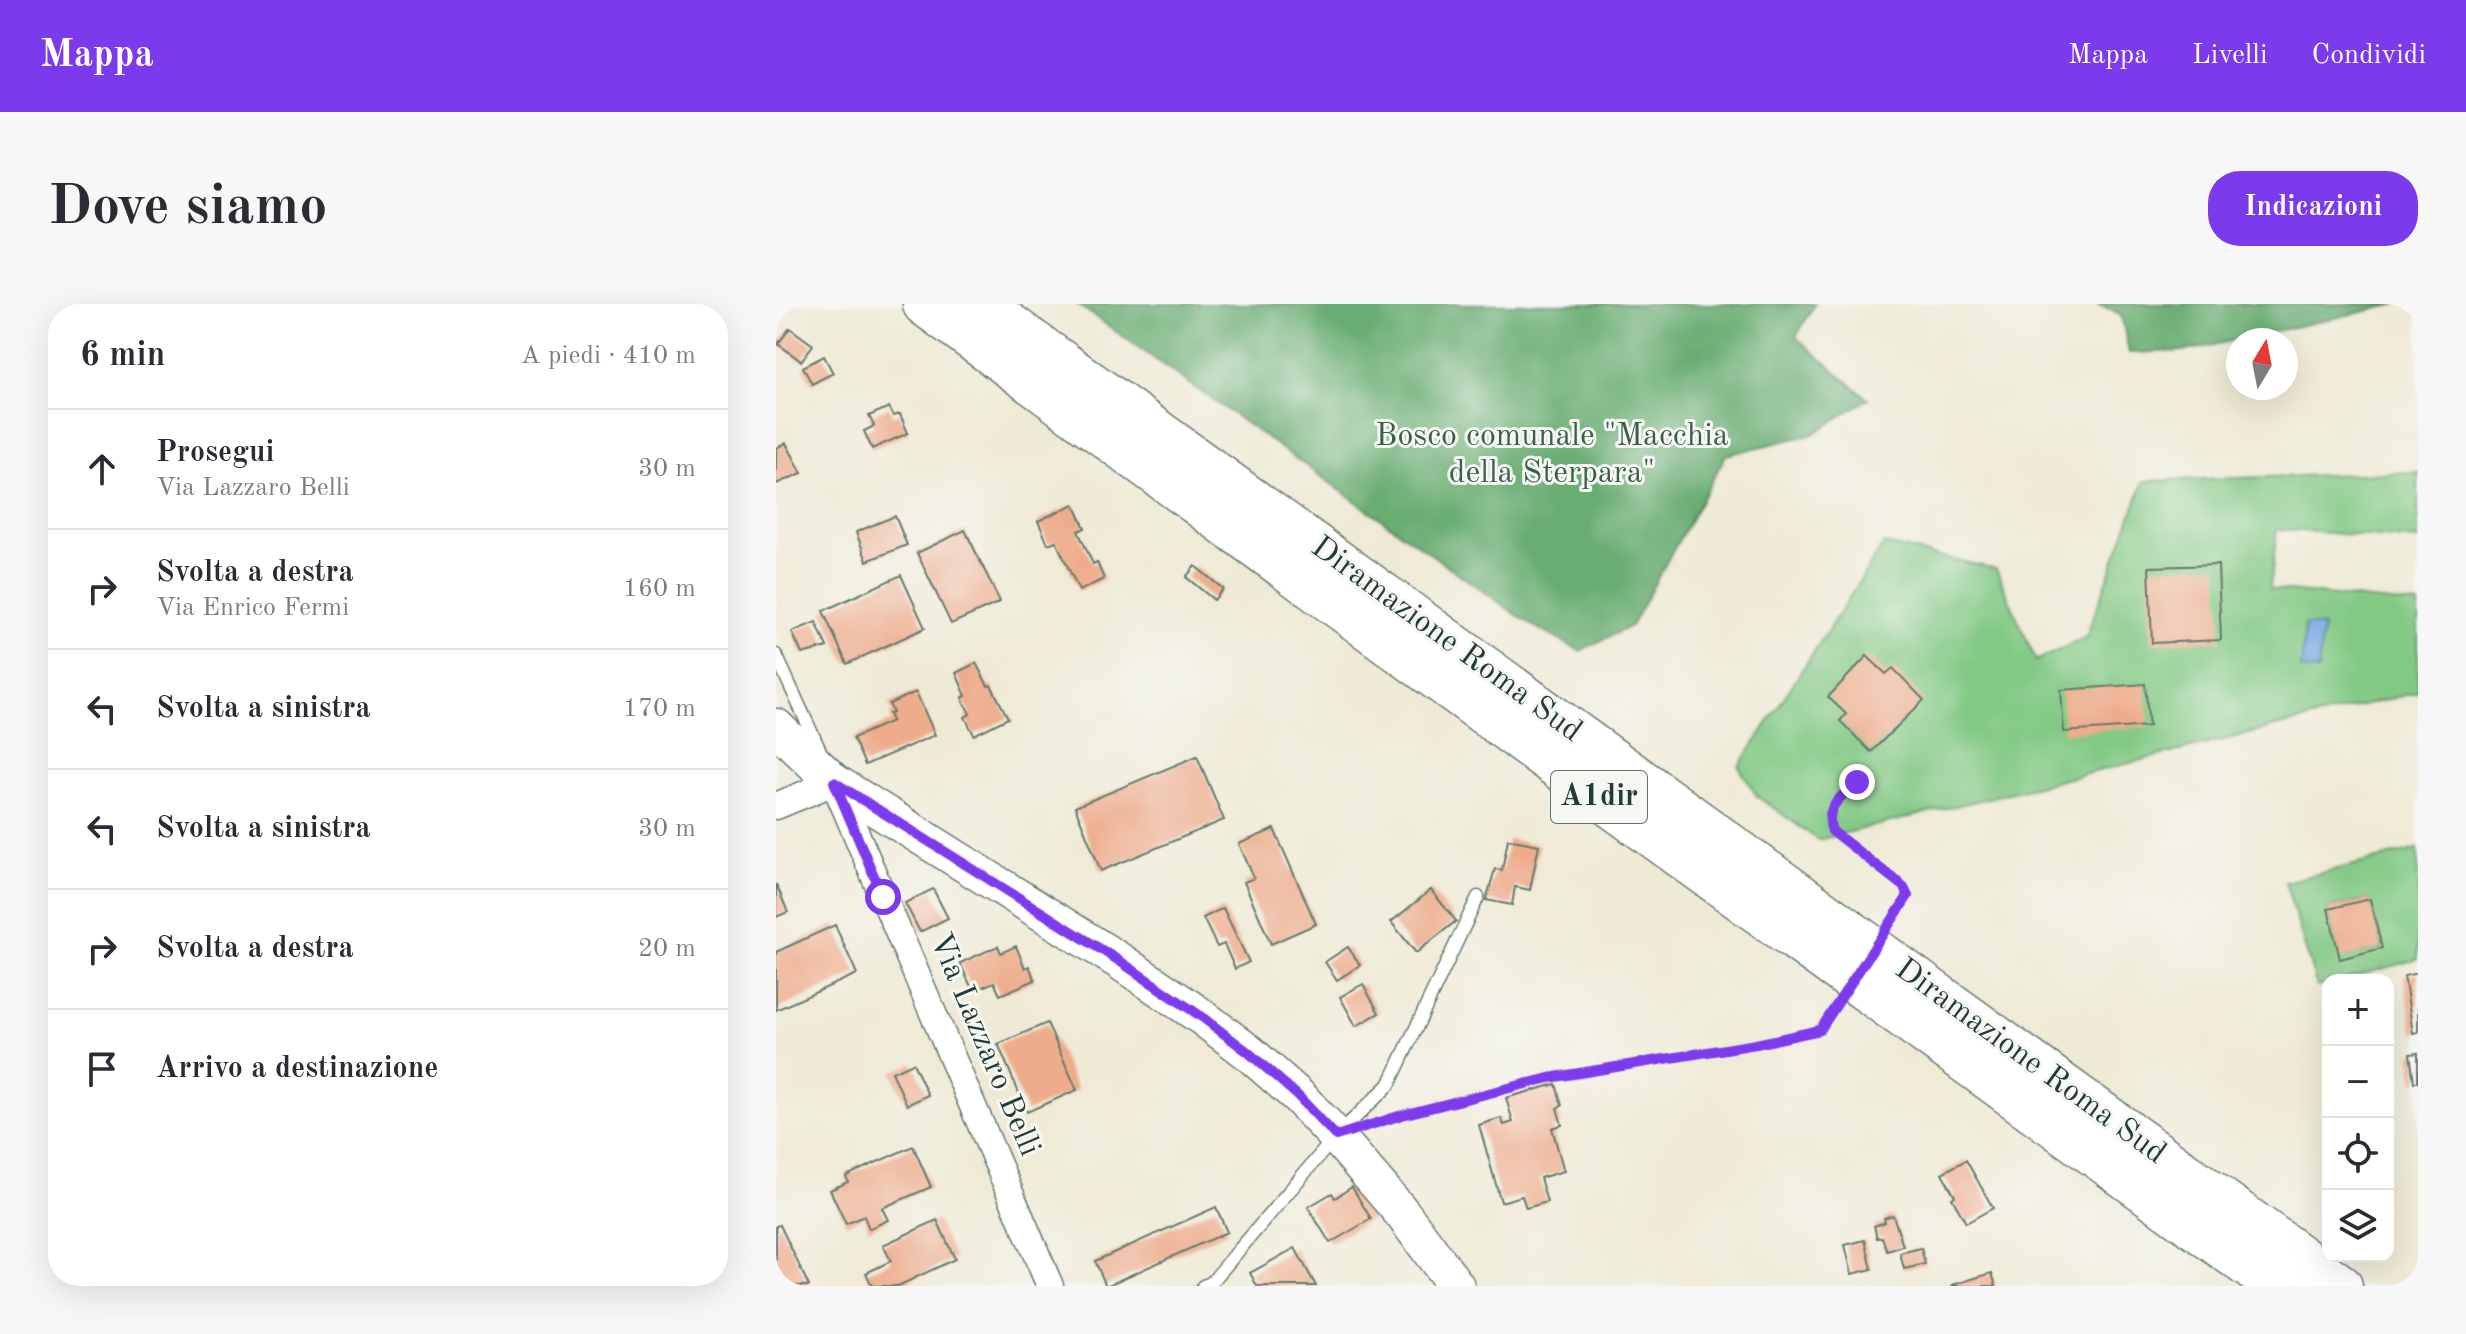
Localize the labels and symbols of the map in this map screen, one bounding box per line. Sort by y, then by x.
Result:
north arrow [2226,328,2298,400]
park label: Bosco comunale "Macchia della Sterpara" [1375,421,1729,490]
street label: Diramazione Roma Sud [1305,531,1587,749]
route end [1839,764,1875,800]
road number: A1dir [1551,771,1647,823]
route start [865,879,901,915]
street label: Via Lazzaro Belli [923,929,1045,1161]
street label: Diramazione Roma Sud [1889,953,2171,1171]

